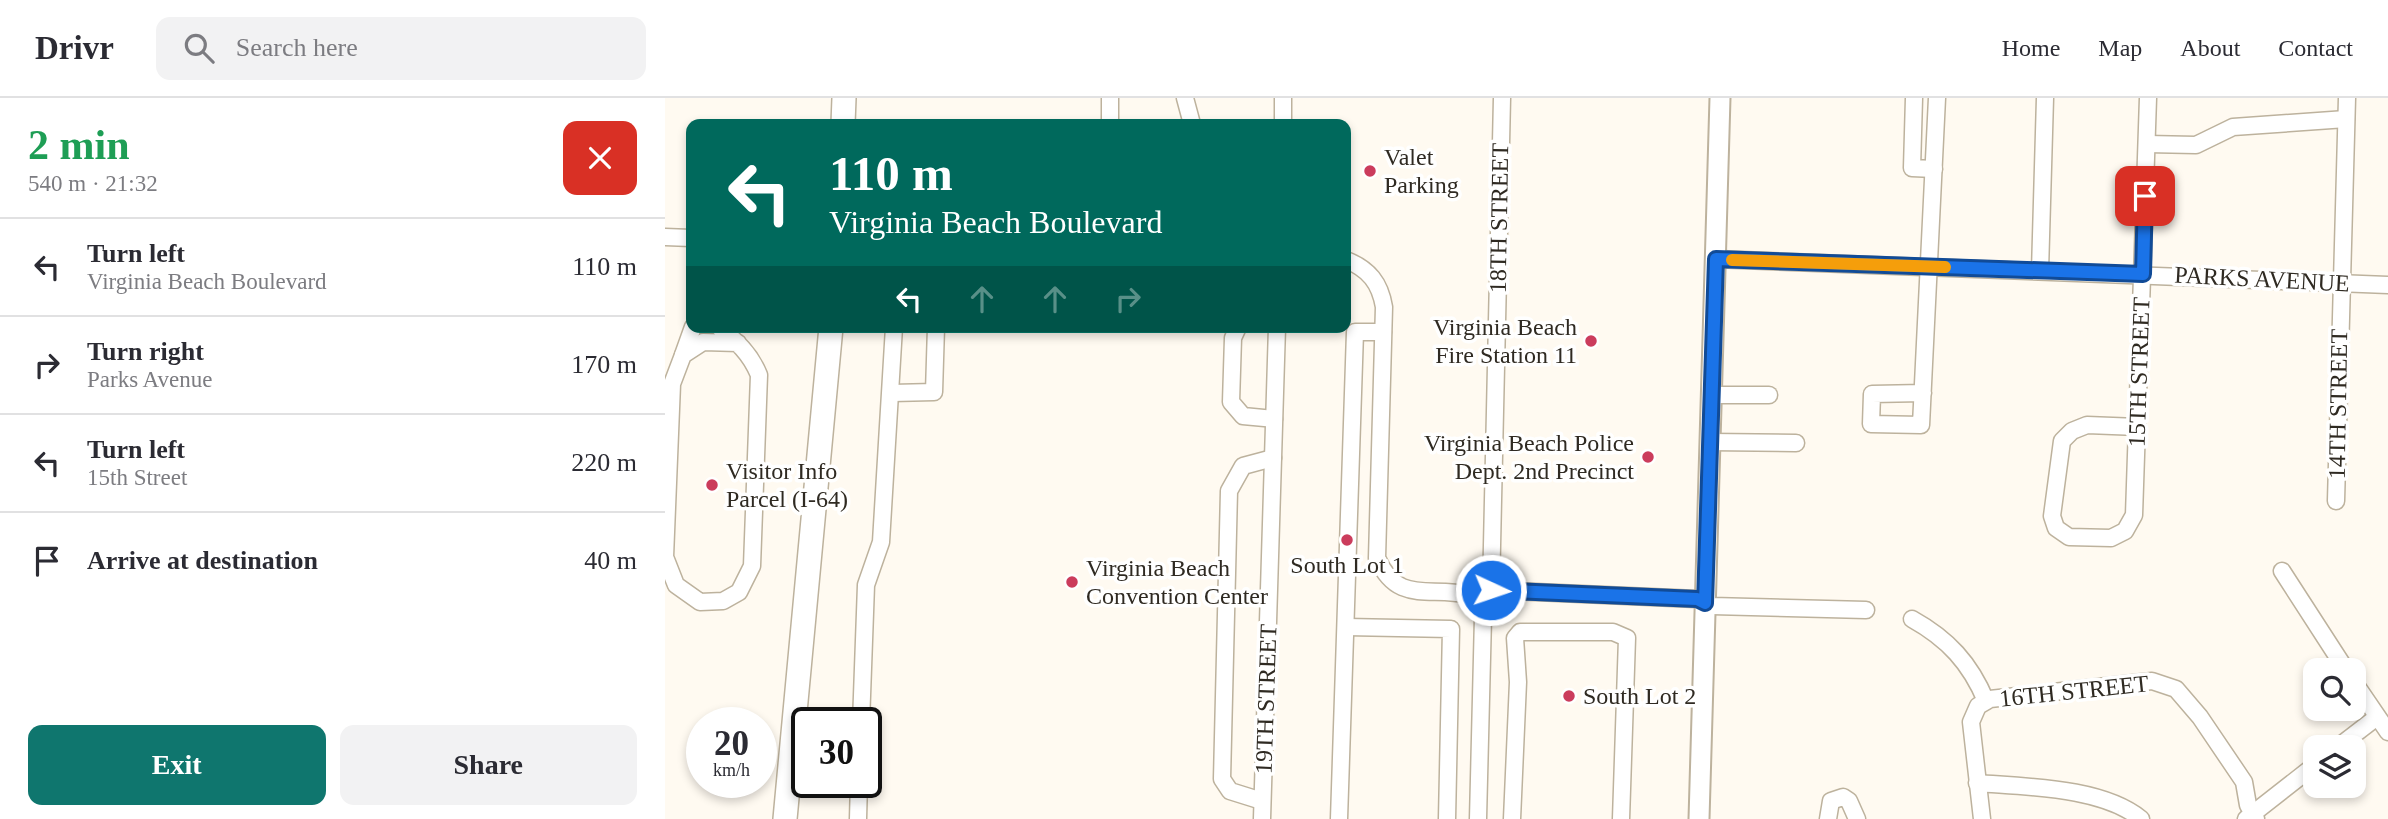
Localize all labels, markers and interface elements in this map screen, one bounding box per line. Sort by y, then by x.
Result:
search box [156,17,646,80]
icon: search [180,29,218,67]
text: Drivr [35,30,114,66]
text: Search here [236,33,358,62]
text: Home [2002,35,2060,61]
text: Map [2098,35,2142,61]
text: About [2180,35,2240,61]
text: Contact [2278,35,2353,61]
button: close [563,121,637,195]
text: 2 min [28,122,130,168]
street label: 18TH STREET [1485,142,1513,293]
place label: Valet Parking [1384,144,1459,198]
text: 110 m [829,146,953,201]
icon: left [714,147,805,238]
marker: Valet Parking [1362,163,1378,179]
pin [2115,166,2175,226]
text: 540 m · 21:32 [28,171,158,196]
icon: arrive [2126,177,2164,215]
text: Virginia Beach Boulevard [829,204,1162,240]
text: Turn left [87,239,185,268]
icon: left [28,248,66,286]
text: 110 m [572,252,637,281]
street label: PARKS AVENUE [2174,261,2350,297]
text: Virginia Beach Boulevard [87,269,327,294]
icon: left [890,280,928,318]
icon: ahead [963,280,1001,318]
icon: ahead [1036,280,1074,318]
icon: right [1109,280,1147,318]
street label: 15TH STREET [2123,296,2155,447]
place label: Virginia Beach Fire Station 11 [1433,314,1577,368]
street label: 14TH STREET [2324,328,2352,479]
marker: Virginia Beach Fire Station 11 [1583,333,1599,349]
text: Turn right [87,337,204,366]
icon: right [28,346,66,384]
text: 170 m [571,350,637,379]
text: Parks Avenue [87,367,212,392]
place label: Virginia Beach Police Dept. 2nd Precinct [1424,430,1634,484]
text: Turn left [87,435,185,464]
icon: left [28,444,66,482]
text: 220 m [571,448,637,477]
marker: Virginia Beach Police Dept. 2nd Precinct [1640,449,1656,465]
place label: Visitor Info Parcel (I-64) [726,458,848,512]
text: 15th Street [87,465,187,490]
marker: Visitor Info Parcel (I-64) [704,477,720,493]
marker: South Lot 1 [1339,532,1355,548]
icon: arrive [28,542,66,580]
text: Arrive at destination [87,546,318,575]
text: 40 m [584,546,637,575]
place label: South Lot 1 [1290,552,1404,578]
position arrow [1454,553,1528,627]
place label: Virginia Beach Convention Center [1086,555,1268,609]
marker: Virginia Beach Convention Center [1064,574,1080,590]
street label: 19TH STREET [1250,623,1282,774]
map controls [2303,658,2366,798]
button: search [2303,658,2366,721]
street label: 16TH STREET [1998,670,2150,712]
place label: South Lot 2 [1583,683,1696,709]
marker: South Lot 2 [1561,688,1577,704]
speed limit sign: 30 [791,707,882,798]
text: 20 [714,724,749,763]
button: Exit [28,725,326,805]
button: Share [340,725,637,805]
button: layers [2303,735,2366,798]
text: km/h [713,760,750,780]

